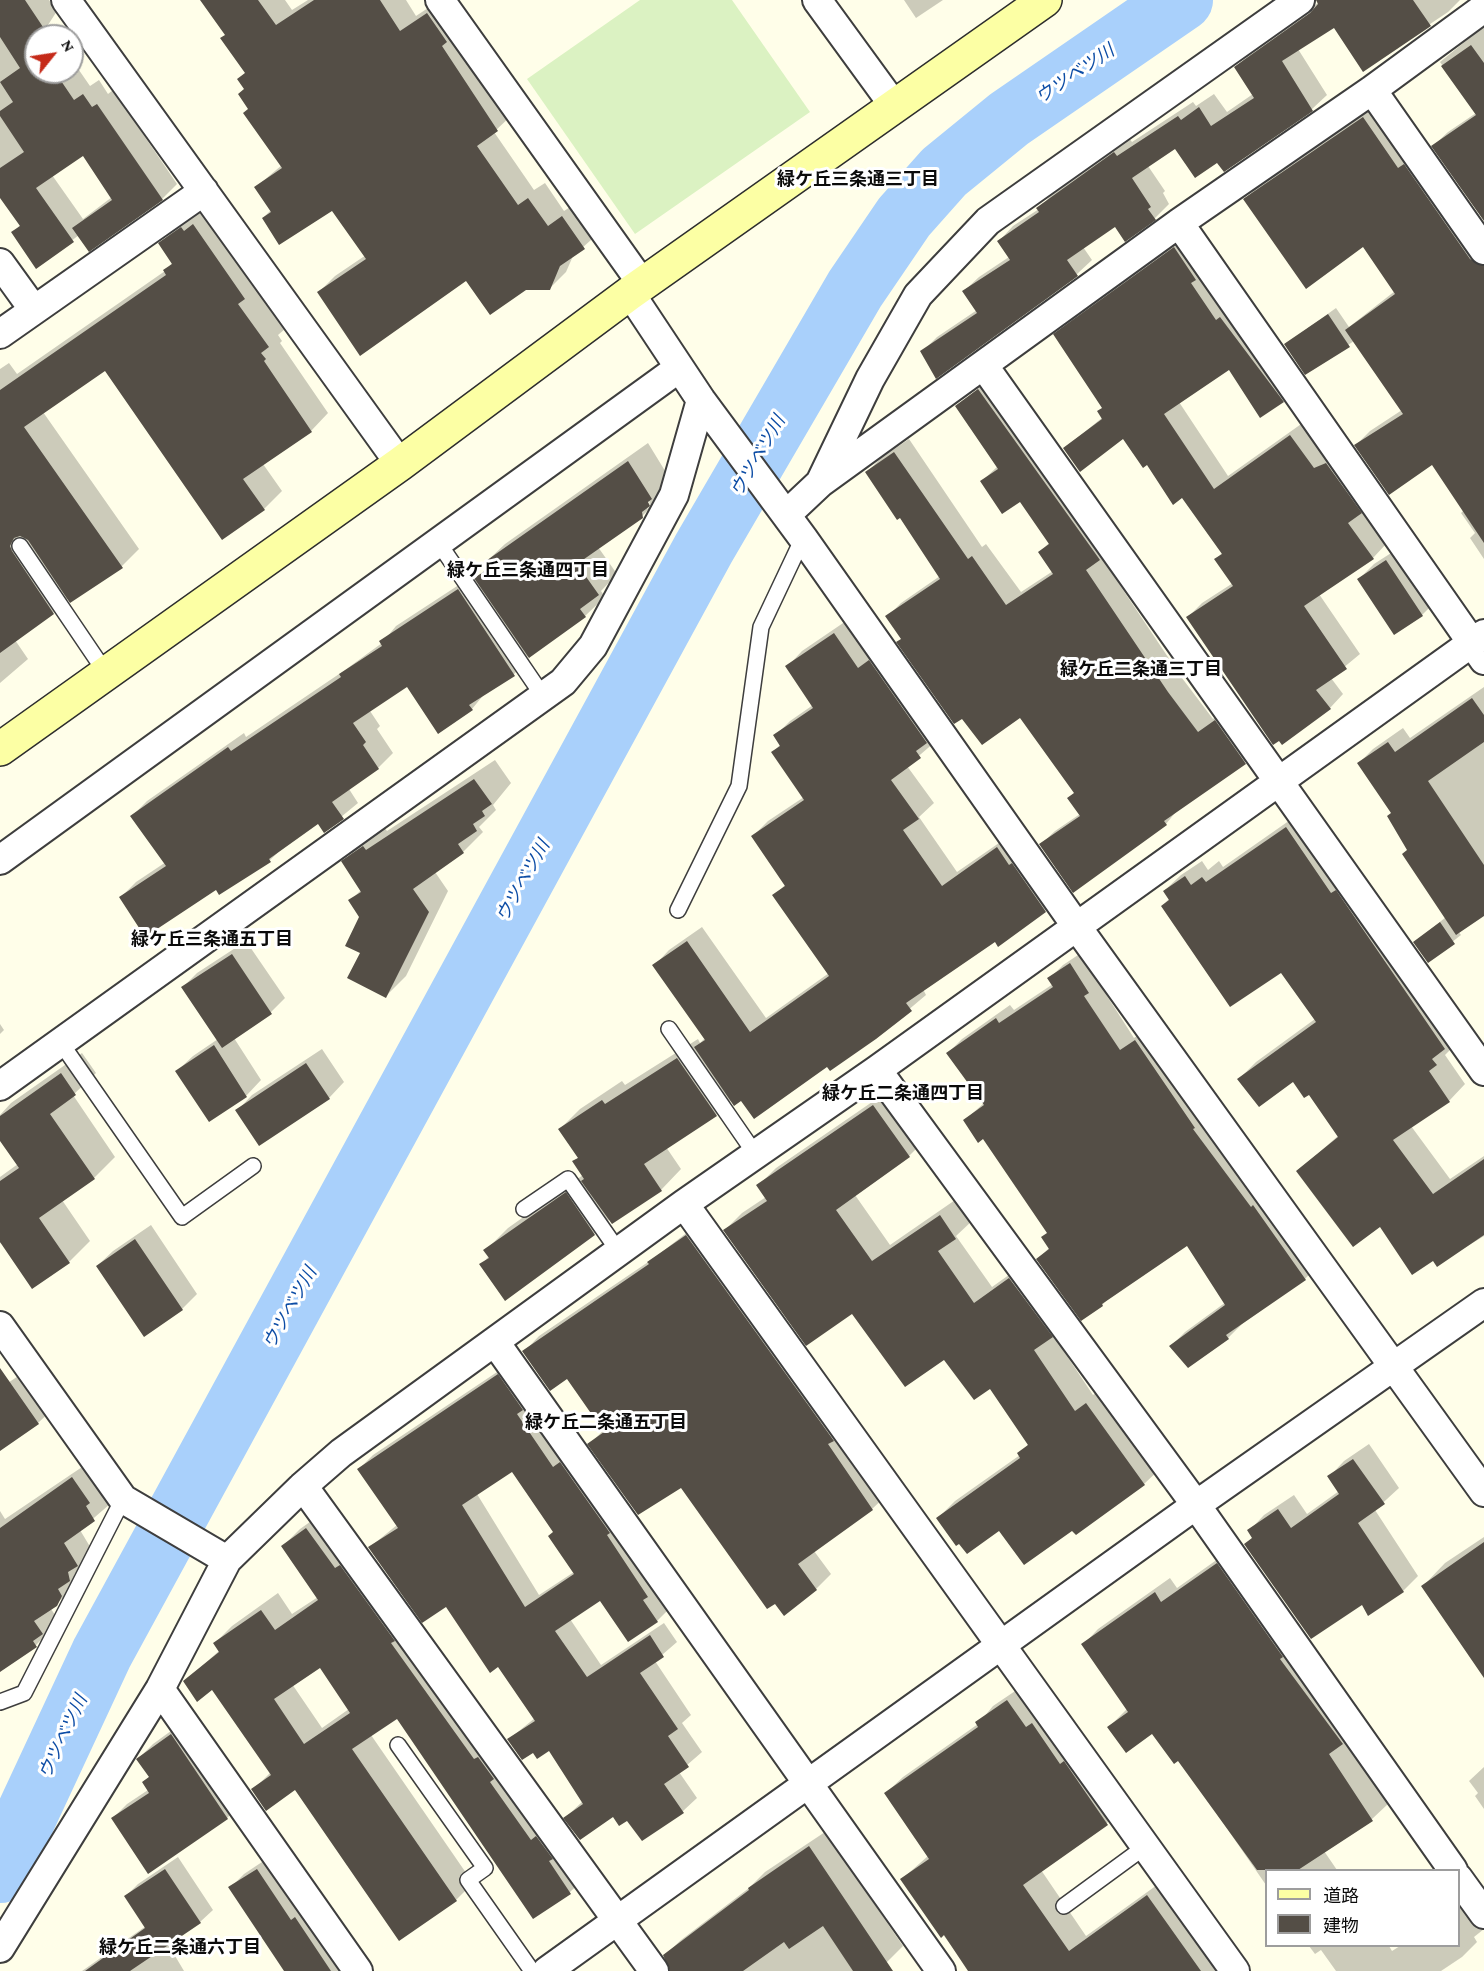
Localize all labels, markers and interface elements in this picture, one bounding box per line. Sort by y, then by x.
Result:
north arrow [24,24,84,84]
text: N [58,37,78,55]
water label: ウツベツ川 [1032,40,1118,108]
district label: 緑ケ丘三条通三丁目 [777,168,939,190]
water label: ウツベツ川 [726,412,790,500]
district label: 緑ケ丘三条通四丁目 [447,559,609,581]
district label: 緑ケ丘二条通三丁目 [1060,658,1222,680]
water label: ウツベツ川 [492,836,554,926]
district label: 緑ケ丘三条通五丁目 [131,928,293,950]
district label: 緑ケ丘二条通四丁目 [822,1082,984,1104]
water label: ウツベツ川 [259,1263,321,1353]
district label: 緑ケ丘二条通五丁目 [525,1411,687,1433]
water label: ウツベツ川 [34,1692,92,1782]
legend [1265,1869,1460,1947]
text: 道路 [1323,1886,1359,1906]
text: 建物 [1323,1916,1359,1936]
district label: 緑ケ丘二条通六丁目 [99,1936,261,1958]

